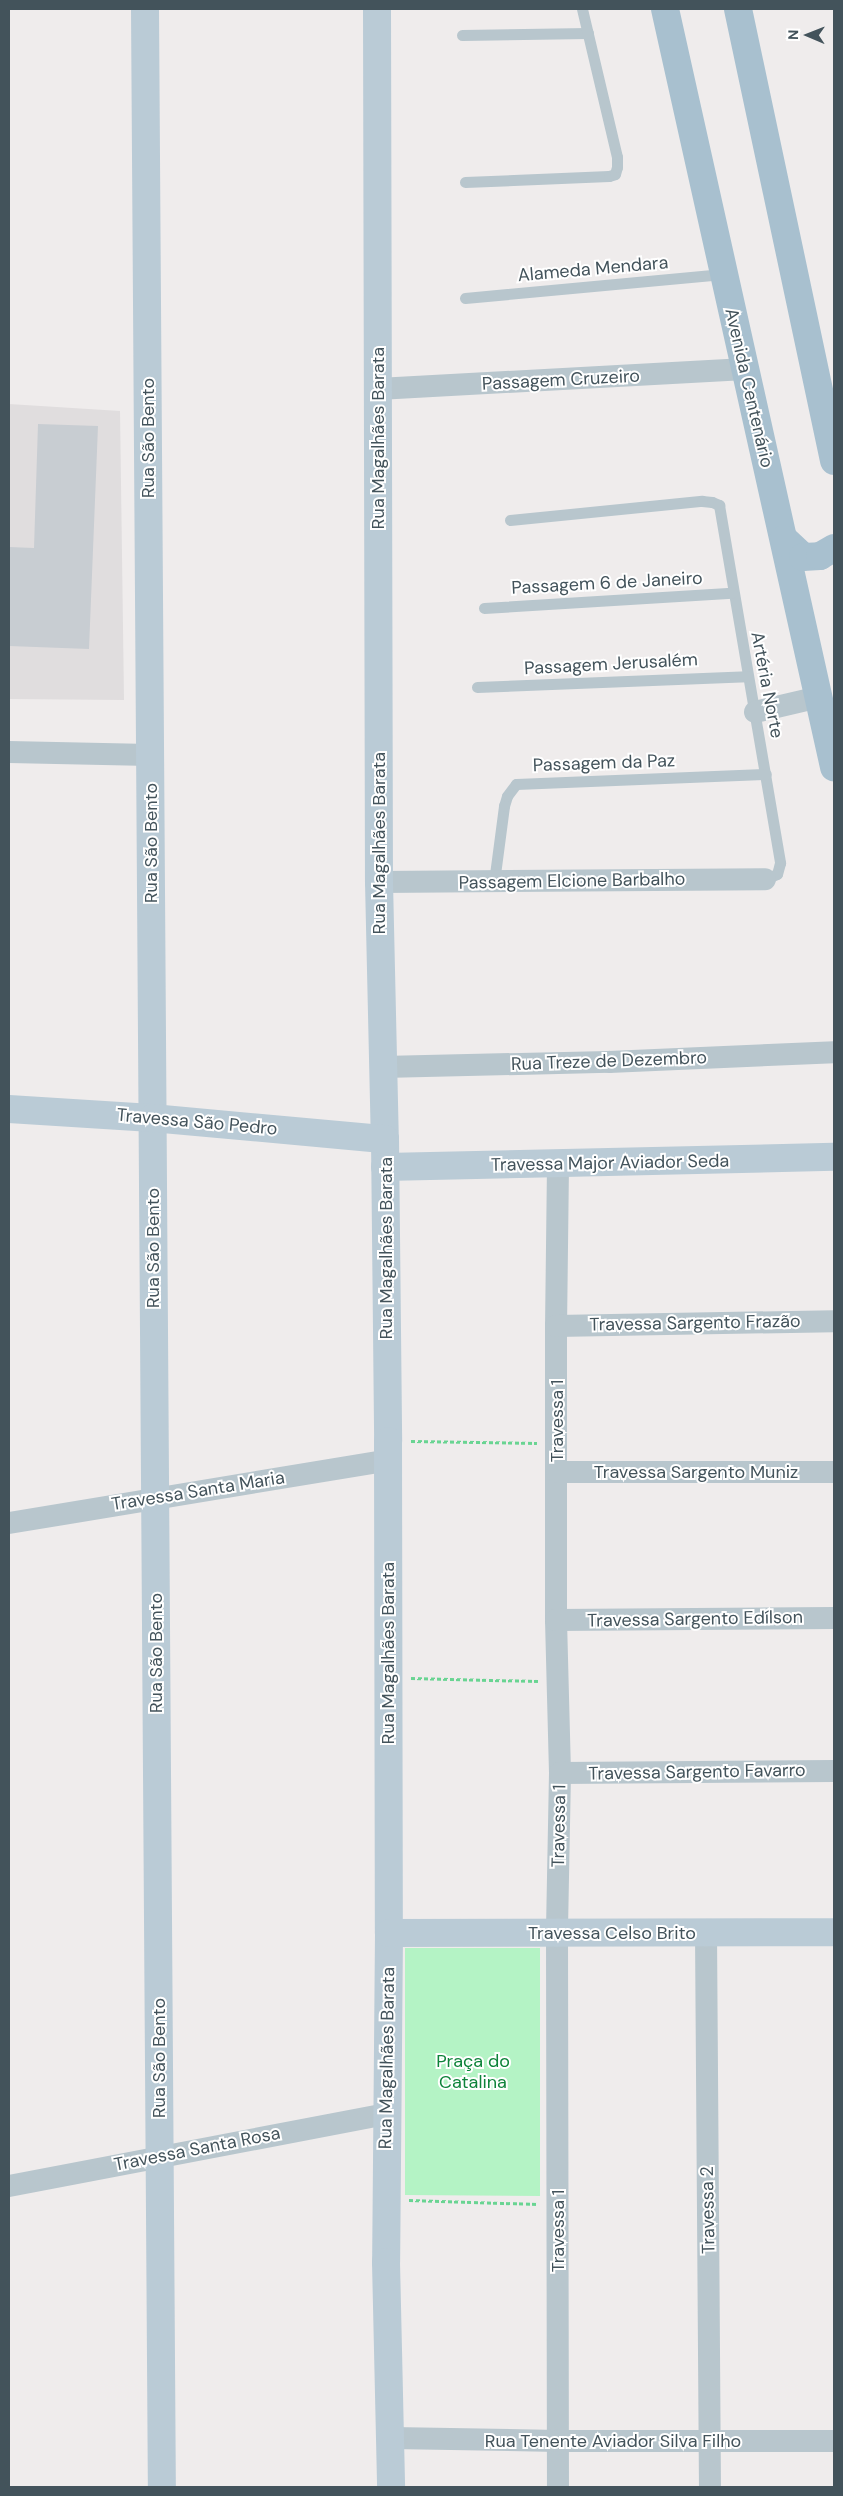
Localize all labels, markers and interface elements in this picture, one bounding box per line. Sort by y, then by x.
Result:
north arrow [783,10,833,60]
text: N [784,29,802,40]
street label: Alameda Mendara [517,252,669,286]
street label: Avenida Centenário [720,306,778,470]
street label: Rua Magalhães Barata [367,347,389,529]
street label: Passagem Cruzeiro [482,365,640,395]
street label: Rua São Bento [137,378,159,498]
street label: Passagem 6 de Janeiro [511,567,703,599]
street label: Artéria Norte [746,630,788,740]
street label: Passagem Jerusalém [524,649,698,679]
street label: Passagem da Paz [532,750,676,776]
street label: Rua Magalhães Barata [368,752,390,934]
street label: Rua São Bento [140,783,162,903]
street label: Passagem Elcione Barbalho [459,868,685,894]
street label: Rua Treze de Dezembro [511,1047,707,1075]
street label: Travessa São Pedro [116,1104,278,1140]
street label: Travessa Major Aviador Seda [491,1150,729,1176]
street label: Rua Magalhães Barata [375,1157,397,1339]
street label: Rua São Bento [142,1188,164,1308]
street label: Travessa Sargento Frazão [589,1310,801,1336]
street label: Travessa 1 [546,1380,568,1462]
street label: Travessa Sargento Muniz [594,1461,798,1483]
street label: Travessa Santa Maria [110,1467,286,1515]
street label: Rua Magalhães Barata [377,1562,399,1744]
street label: Rua São Bento [145,1593,167,1713]
street label: Travessa Sargento Edílson [587,1606,803,1632]
street label: Travessa Sargento Favarro [588,1759,806,1785]
street label: Travessa 1 [547,1784,571,1868]
street label: Travessa Celso Brito [528,1922,696,1944]
street label: Rua Magalhães Barata [375,1967,399,2149]
street label: Rua São Bento [148,1998,170,2118]
park label: Praça do Catalina [436,2051,510,2094]
street label: Travessa Santa Rosa [112,2122,282,2176]
street label: Travessa 2 [696,2166,720,2254]
street label: Travessa 1 [547,2190,569,2272]
street label: Rua Tenente Aviador Silva Filho [485,2430,741,2452]

